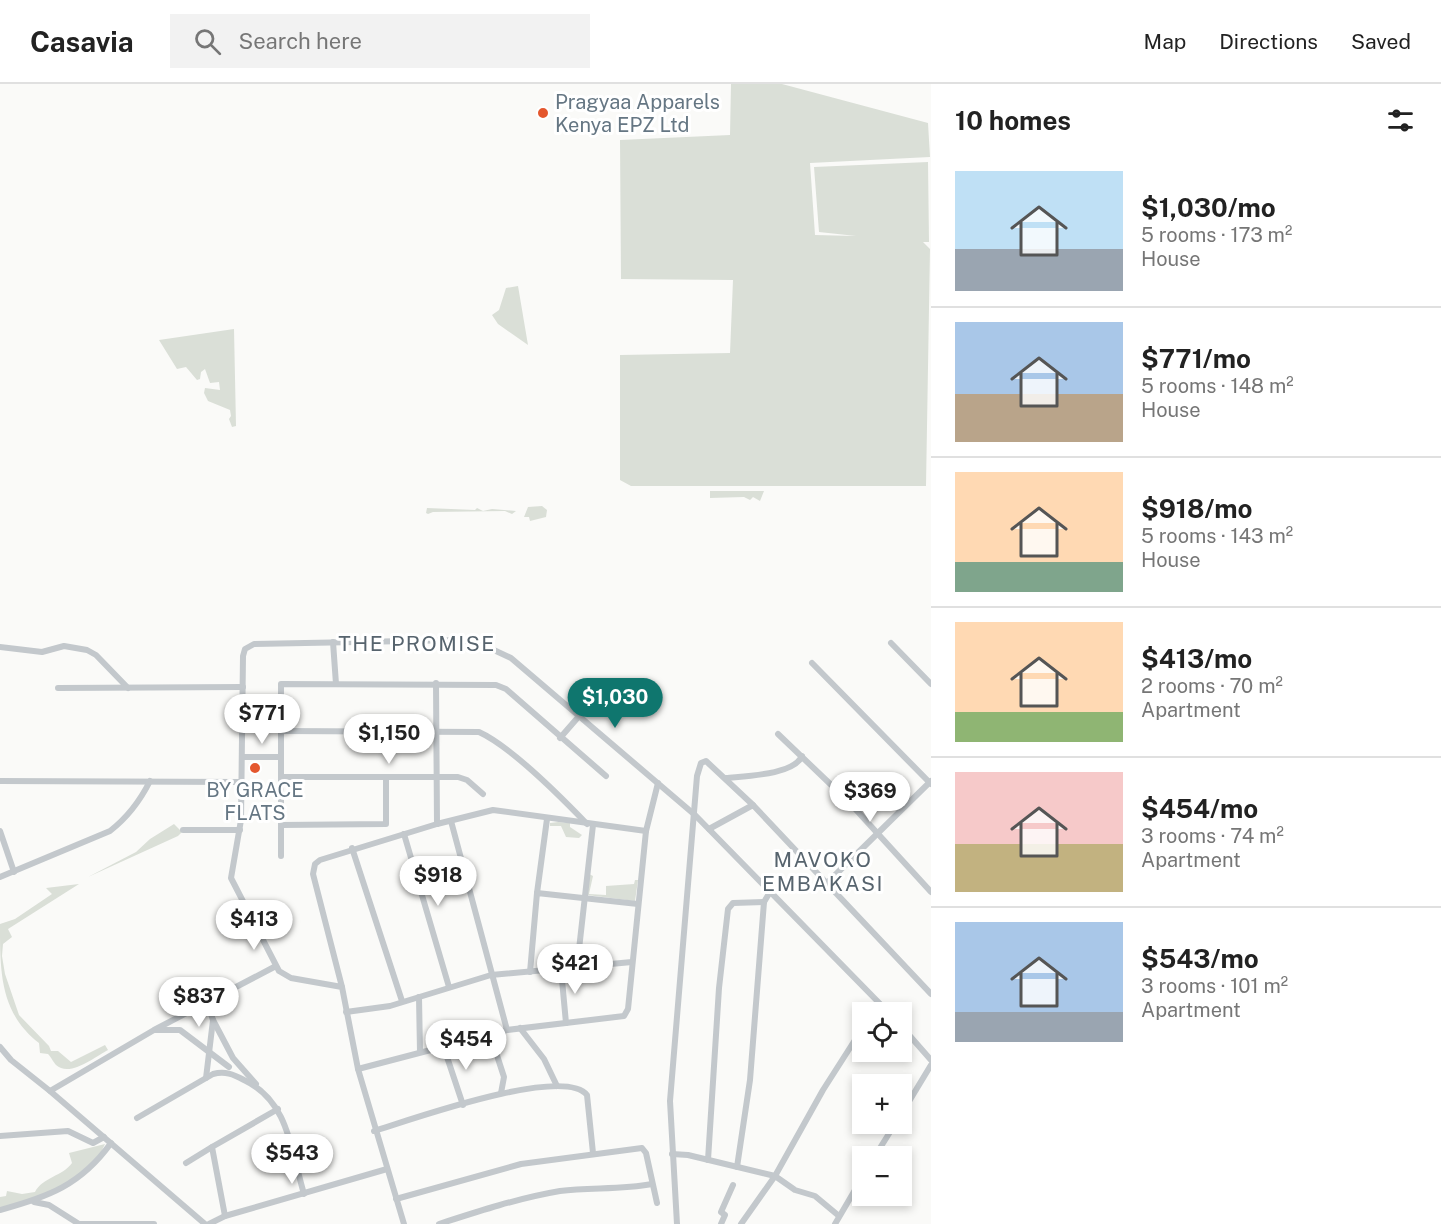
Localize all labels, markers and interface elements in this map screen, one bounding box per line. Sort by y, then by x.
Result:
search box [170,14,590,68]
text: Casavia [30,25,134,58]
icon: search [191,25,224,58]
text: Search here [239,28,362,54]
text: Map [1144,29,1186,54]
text: Directions [1219,29,1318,54]
text: Saved [1351,29,1411,54]
place label: Pragyaa Apparels Kenya EPZ Ltd [555,90,720,137]
icon: filters [1384,104,1417,137]
text: 10 homes [955,105,1071,136]
marker: Pragyaa Apparels Kenya EPZ Ltd [536,106,550,120]
text: $1,030/mo [1141,192,1276,223]
icon: home [1003,195,1075,267]
text: 5 rooms · 173 m² [1141,223,1292,247]
text: House [1141,247,1201,271]
text: $771/mo [1141,343,1251,374]
icon: home [1003,346,1075,418]
text: 5 rooms · 148 m² [1141,374,1294,398]
text: House [1141,398,1201,422]
text: $918/mo [1141,493,1253,524]
icon: home [1003,496,1075,568]
text: 5 rooms · 143 m² [1141,524,1293,548]
text: House [1141,548,1201,572]
district label: THE PROMISE [338,631,496,656]
text: $413/mo [1141,643,1252,674]
icon: home [1003,646,1075,718]
text: 2 rooms · 70 m² [1141,674,1283,698]
pin: $1,030 [566,678,664,729]
text: $1,030 [582,685,648,709]
pin: $771 [226,694,298,745]
text: Apartment [1141,698,1241,722]
text: $771 [238,701,286,725]
pin: $1,150 [340,714,438,765]
text: $1,150 [358,721,420,745]
marker: BY GRACE FLATS [248,761,262,775]
pin: $369 [834,772,906,823]
place label: BY GRACE FLATS [206,778,304,825]
text: $369 [843,779,897,803]
text: $454/mo [1141,793,1258,824]
icon: home [1003,796,1075,868]
text: 3 rooms · 74 m² [1141,824,1284,848]
district label: MAVOKO EMBAKASI [762,847,884,896]
text: Apartment [1141,848,1241,872]
pin: $918 [402,856,474,907]
text: $918 [414,863,462,887]
pin: $413 [218,900,290,951]
text: $413 [230,907,278,931]
text: $543/mo [1141,943,1259,974]
pin: $421 [539,944,611,995]
icon: home [1003,946,1075,1018]
text: $421 [551,951,599,975]
text: 3 rooms · 101 m² [1141,974,1288,998]
pin: $837 [163,977,235,1028]
text: $837 [173,984,225,1008]
text: Apartment [1141,998,1241,1022]
map controls [852,1002,912,1206]
button: locate [852,1002,912,1062]
pin: $454 [430,1020,502,1071]
text: $454 [439,1027,493,1051]
button: + [852,1074,912,1134]
pin: $543 [256,1134,328,1185]
text: $543 [265,1141,319,1165]
button: − [852,1146,912,1206]

